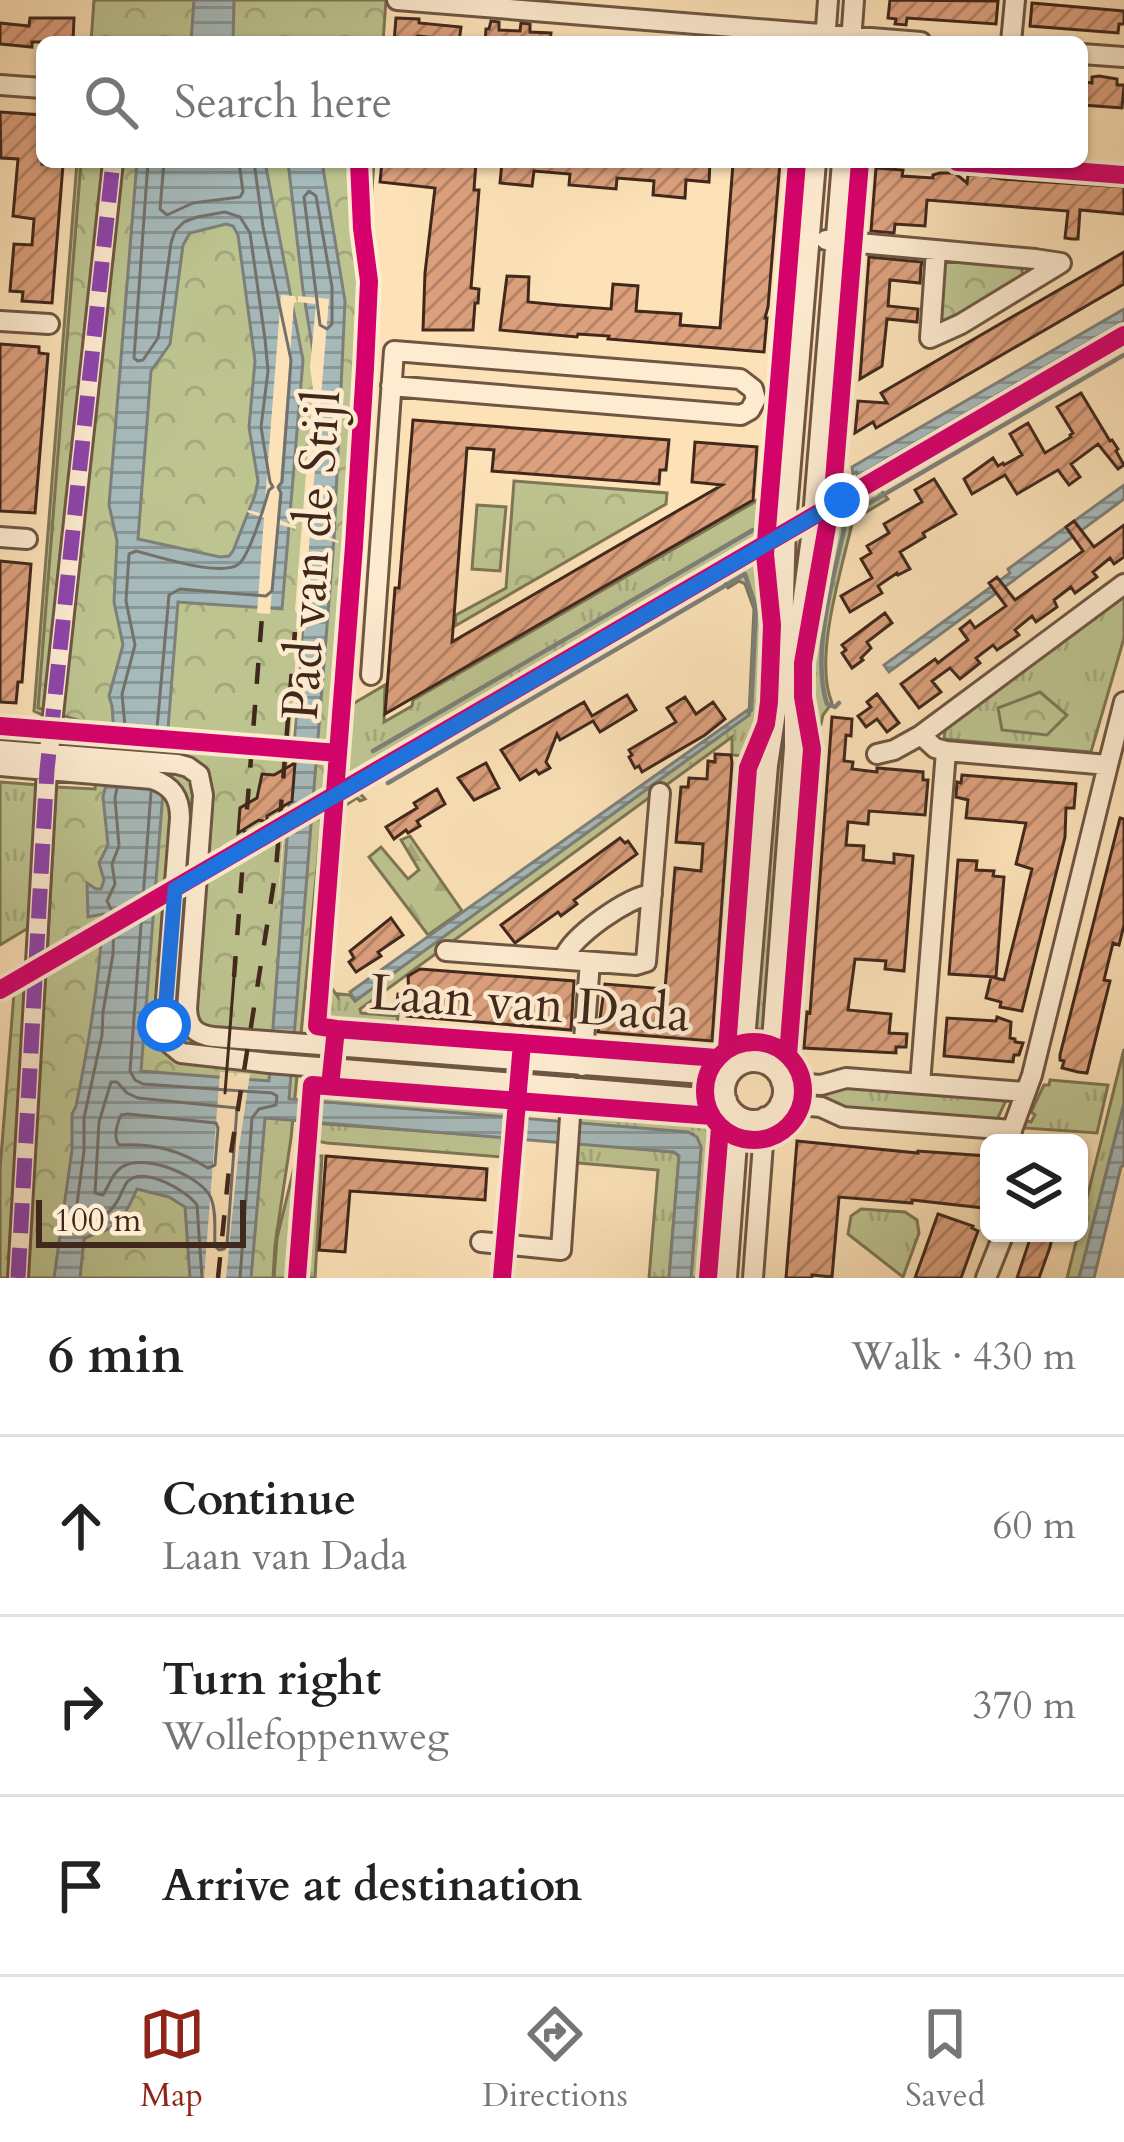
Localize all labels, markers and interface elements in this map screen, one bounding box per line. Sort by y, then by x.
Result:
search box [36,36,1088,168]
icon: search [78,69,144,135]
text: Search here [174,72,392,133]
street label: Pad van de Stijl [266,388,358,723]
route end [815,473,869,527]
street label: Laan van Dada [367,958,692,1050]
route start [137,998,191,1052]
map controls [980,1134,1088,1242]
button: layers [980,1134,1088,1242]
scale bar [36,1194,246,1247]
text: 100 m [54,1198,141,1243]
text: 6 min [48,1321,184,1391]
text: Walk · 430 m [851,1330,1076,1383]
text: Continue [162,1469,356,1530]
icon: ahead [48,1493,114,1559]
text: 60 m [993,1499,1076,1552]
text: Laan van Dada [162,1530,407,1583]
text: Turn right [162,1649,381,1710]
icon: right [48,1673,114,1739]
text: 370 m [973,1679,1076,1732]
text: Wollefoppenweg [162,1710,449,1763]
icon: arrive [48,1853,114,1919]
text: Arrive at destination [162,1855,582,1916]
tab: Map [139,2001,205,2118]
tab: Directions [482,2001,628,2118]
tab: Saved [905,2001,985,2118]

